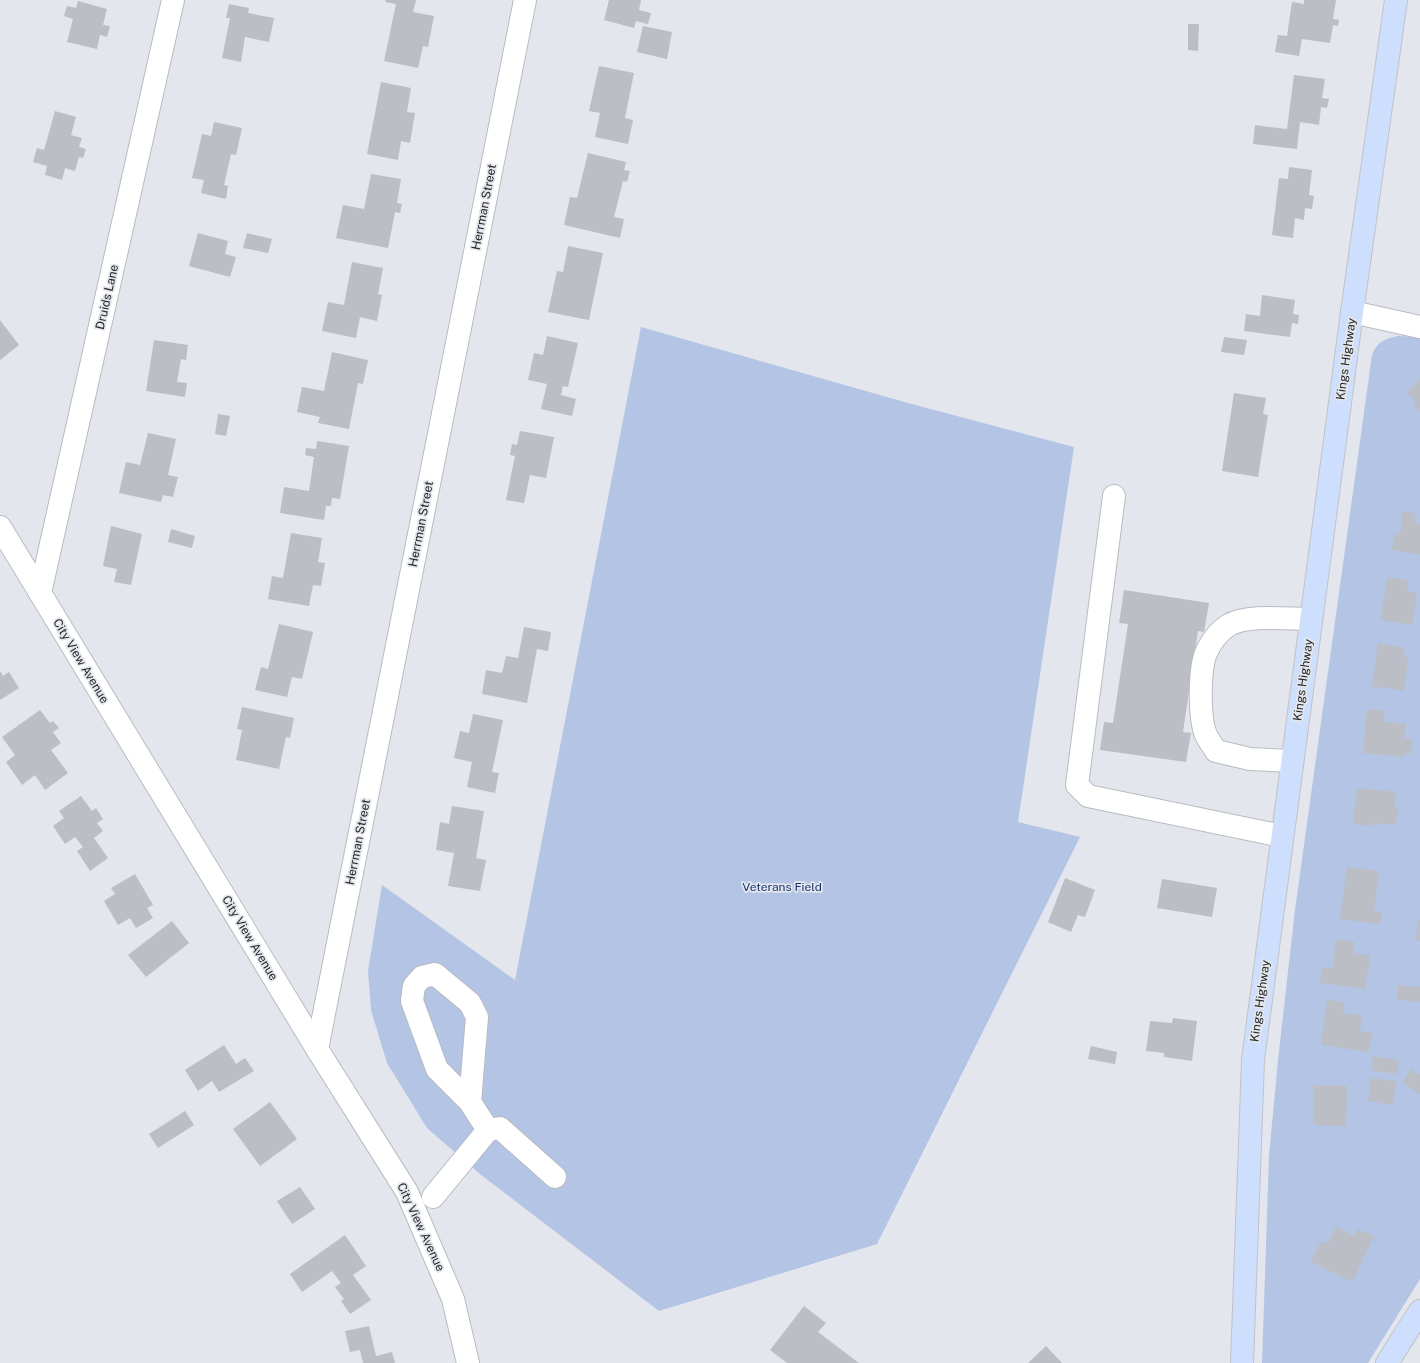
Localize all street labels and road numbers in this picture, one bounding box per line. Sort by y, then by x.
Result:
street label: Herrman Street [469,163,499,251]
street label: Druids Lane [93,263,121,331]
street label: Kings Highway [1333,316,1359,401]
street label: Herrman Street [406,480,436,568]
street label: City View Avenue [50,616,112,706]
street label: Kings Highway [1290,637,1316,722]
street label: Herrman Street [343,798,373,886]
street label: City View Avenue [219,893,281,983]
street label: Kings Highway [1247,958,1273,1043]
street label: City View Avenue [394,1180,448,1274]

